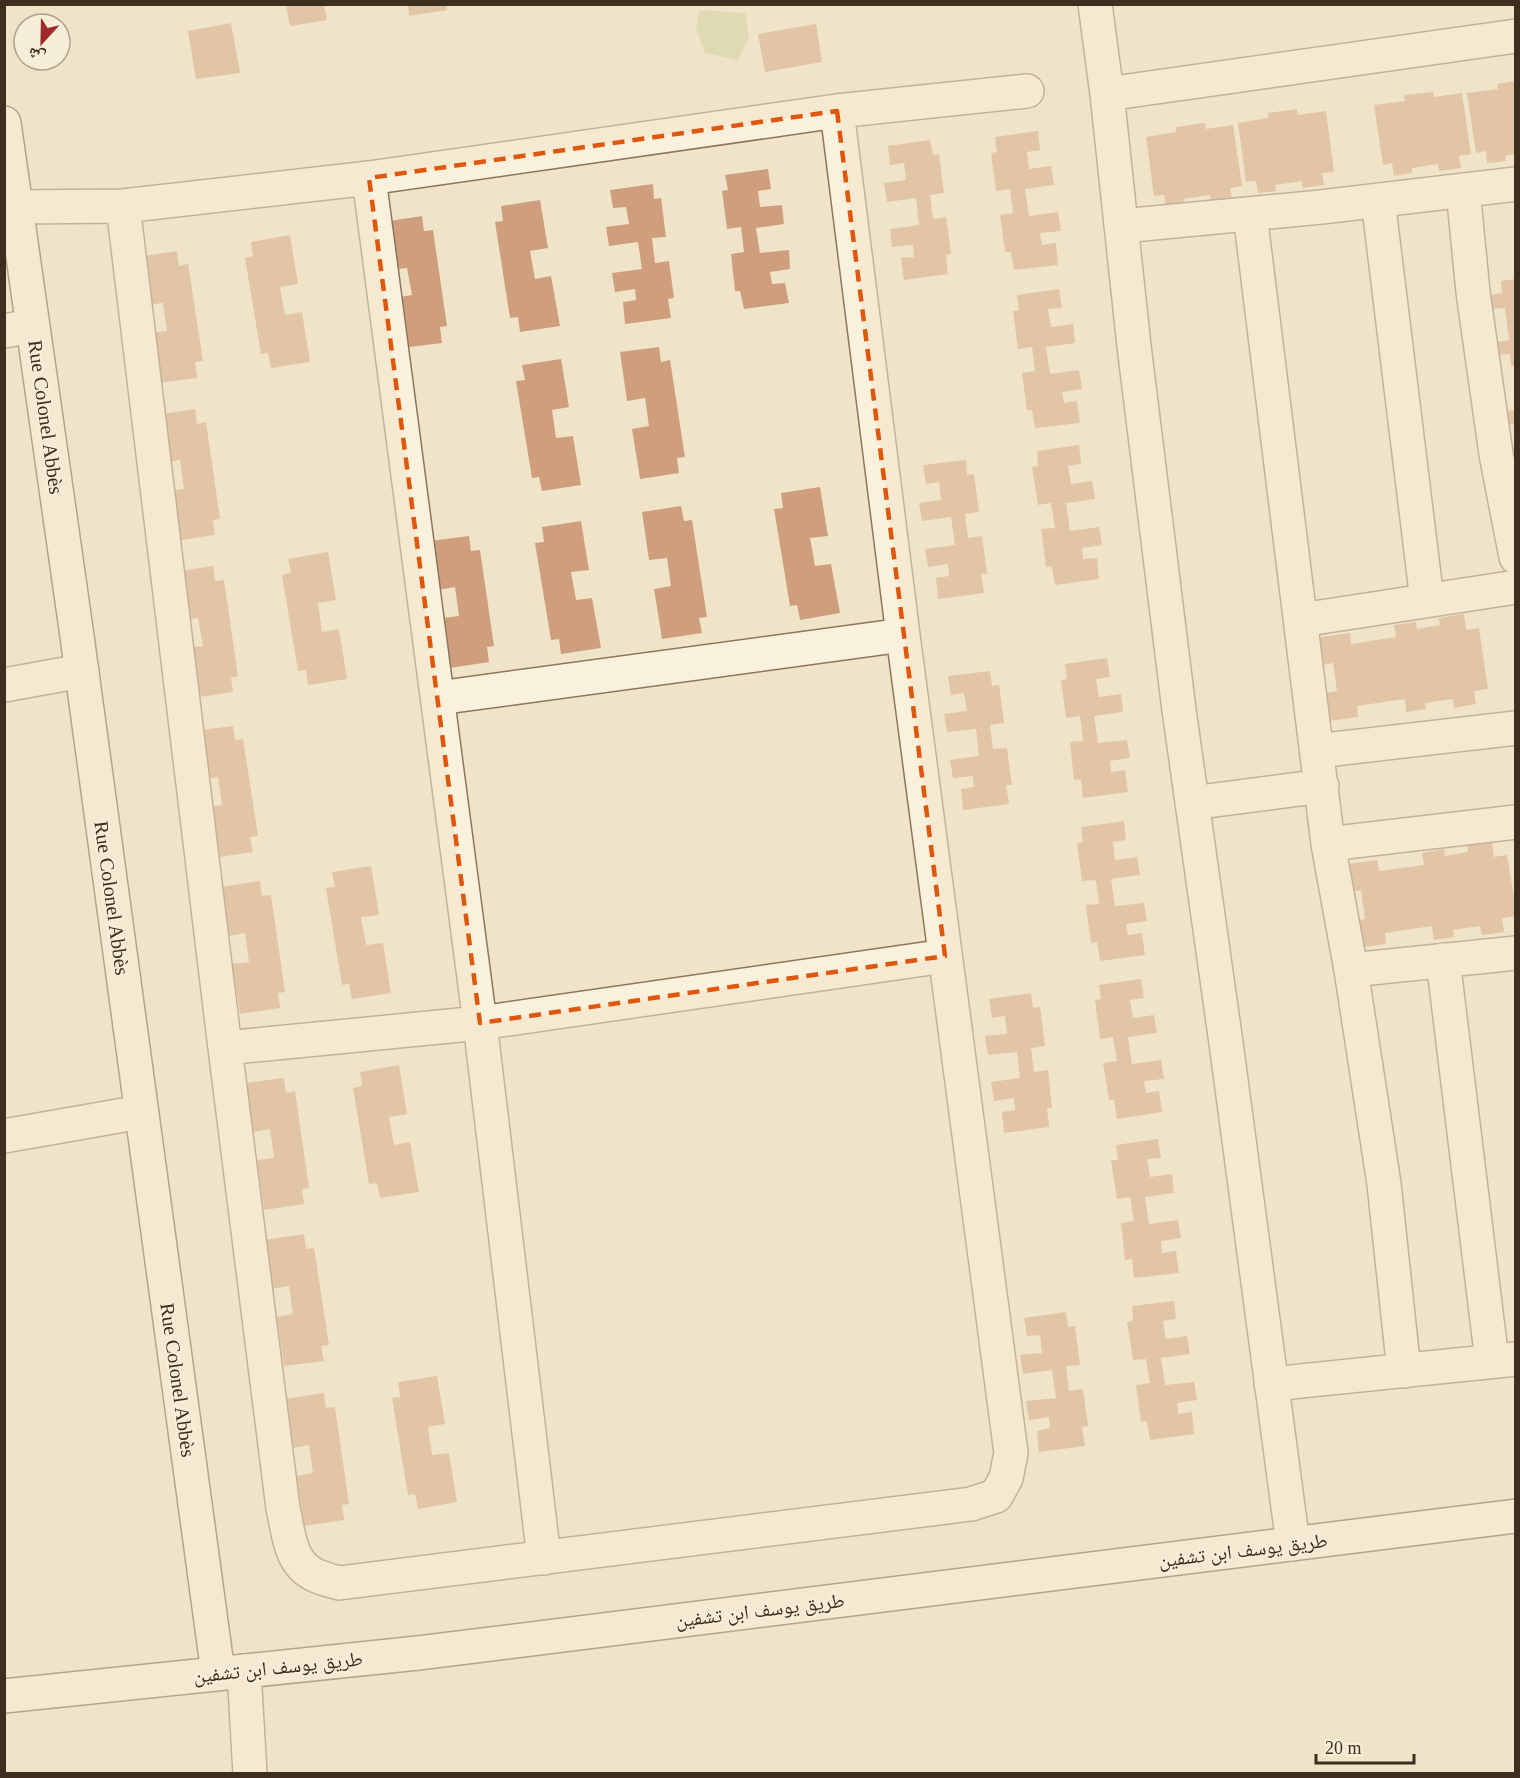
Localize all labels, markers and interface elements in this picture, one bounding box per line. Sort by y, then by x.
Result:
north arrow [12,12,72,72]
text: ش [25,43,48,67]
street label: Rue Colonel Abbès [24,338,68,496]
street label: Rue Colonel Abbès [90,819,134,977]
street label: Rue Colonel Abbès [156,1301,200,1459]
street label: طريق يوسف ابن تشفين [1157,1529,1329,1572]
street label: طريق يوسف ابن تشفين [674,1589,846,1632]
street label: طريق يوسف ابن تشفين [192,1647,364,1688]
scale bar [1316,1727,1414,1765]
text: 20 m [1325,1738,1362,1758]

